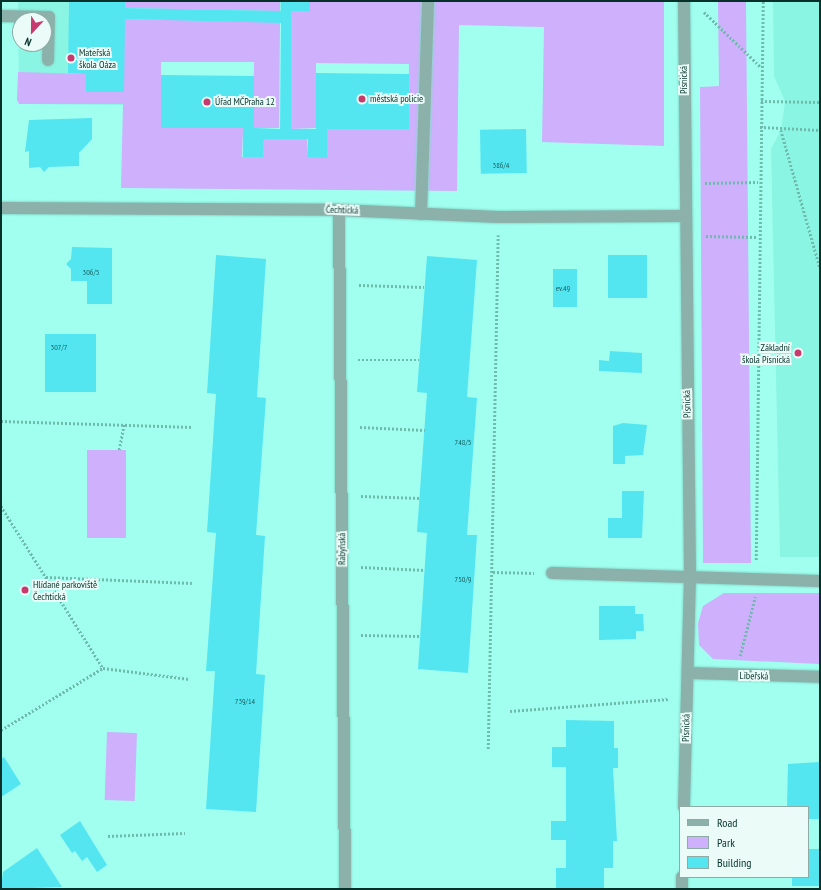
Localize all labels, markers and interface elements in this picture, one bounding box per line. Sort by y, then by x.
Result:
north arrow [12,12,52,52]
text: N [23,35,33,50]
place label: Mateřská škola Oáza [79,46,116,70]
marker: Mateřská škola Oáza [66,53,76,63]
street label: Písnická [678,66,690,94]
place label: městská policie [370,93,423,105]
marker: městská policie [357,94,367,104]
place label: Úřad MČPraha 12 [215,96,275,108]
marker: Úřad MČPraha 12 [202,97,212,107]
house number: 386/4 [493,161,509,171]
street label: Čechtická [325,203,359,217]
house number: 306/5 [83,268,99,278]
house number: ev.49 [556,284,570,294]
place label: Základní škola Písnická [742,341,790,364]
house number: 307/7 [51,343,67,353]
marker: Základní škola Písnická [793,348,803,358]
street label: Písnická [681,390,693,418]
house number: 748/5 [455,438,471,448]
street label: Rabyňská [336,533,348,565]
house number: 750/9 [455,575,471,585]
place label: Hlídané parkoviště Čechtická [33,578,97,602]
marker: Hlídané parkoviště Čechtická [20,585,30,595]
street label: Libeřská [740,670,768,682]
house number: 739/14 [235,697,255,707]
street label: Písnická [680,714,692,742]
legend [679,806,809,878]
text: Road [717,815,737,830]
text: Park [717,835,735,850]
text: Building [717,855,752,870]

